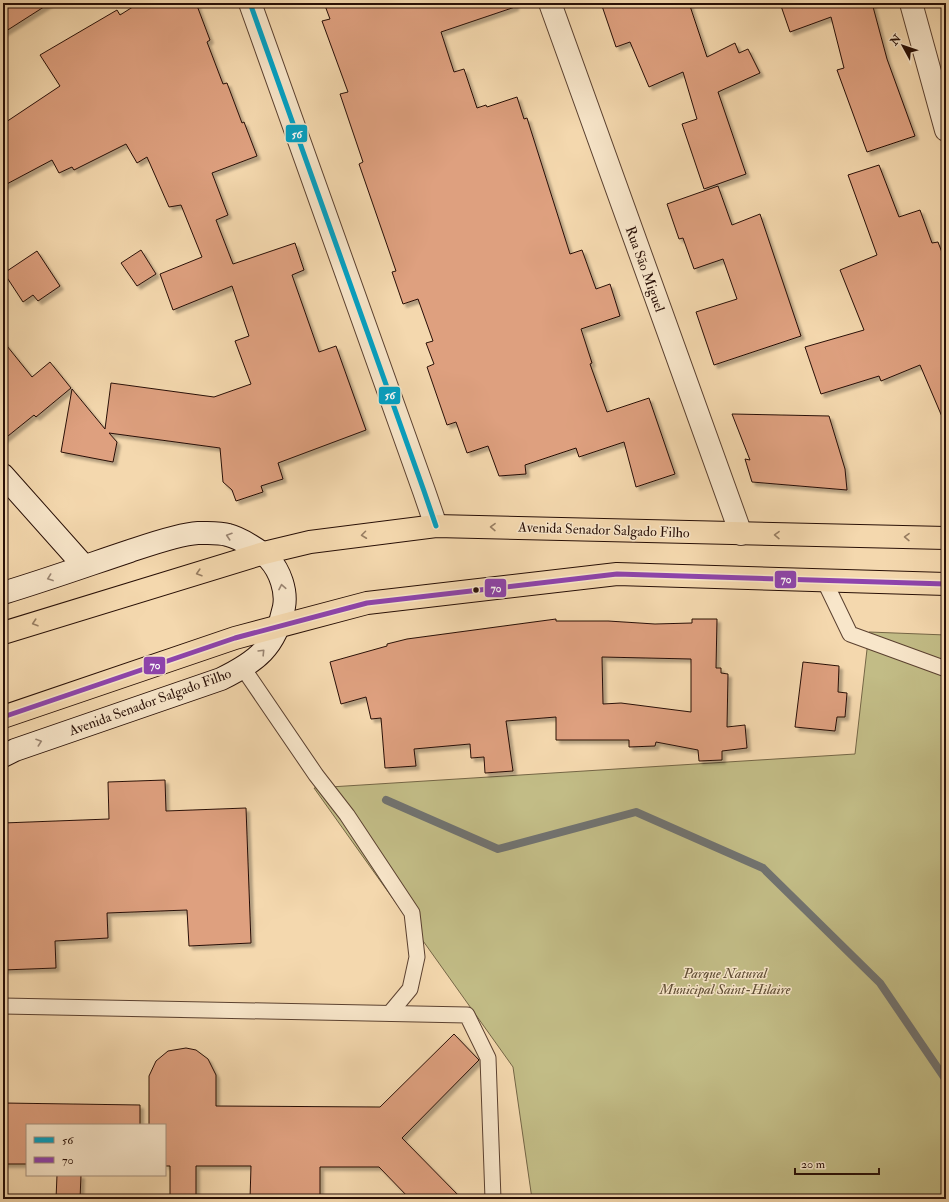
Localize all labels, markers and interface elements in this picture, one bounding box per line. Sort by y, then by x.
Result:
north arrow [883,26,923,66]
text: N [887,31,905,49]
line badge: 56 [285,124,308,143]
text: 56 [292,128,304,141]
street label: Rua São Miguel [622,224,669,315]
line badge: 56 [378,386,401,405]
text: 56 [385,389,397,402]
street label: Avenida Senador Salgado Filho [517,518,690,541]
one-way arrow [490,523,496,531]
one-way arrow [361,530,367,539]
one-way arrow [774,531,780,539]
one-way arrow [225,532,232,541]
one-way arrow [904,533,910,541]
one-way arrow [196,568,203,577]
line badge: 70 [774,570,797,589]
text: 70 [781,573,792,586]
one-way arrow [47,574,54,582]
line badge: 70 [484,578,507,598]
text: 70 [491,582,502,595]
one-way arrow [279,584,287,591]
unlabelled marker [471,585,481,595]
one-way arrow [32,618,39,627]
one-way arrow [257,649,265,657]
line badge: 70 [143,656,166,675]
text: 70 [150,659,161,672]
street label: Avenida Senador Salgado Filho [66,665,234,740]
one-way arrow [36,738,43,746]
park label: Parque Natural Municipal Saint-Hilaire [659,965,791,998]
legend [26,1124,166,1176]
text: 56 [62,1133,74,1148]
scale bar [795,1150,879,1176]
text: 70 [62,1153,74,1168]
text: 20 m [801,1157,826,1172]

